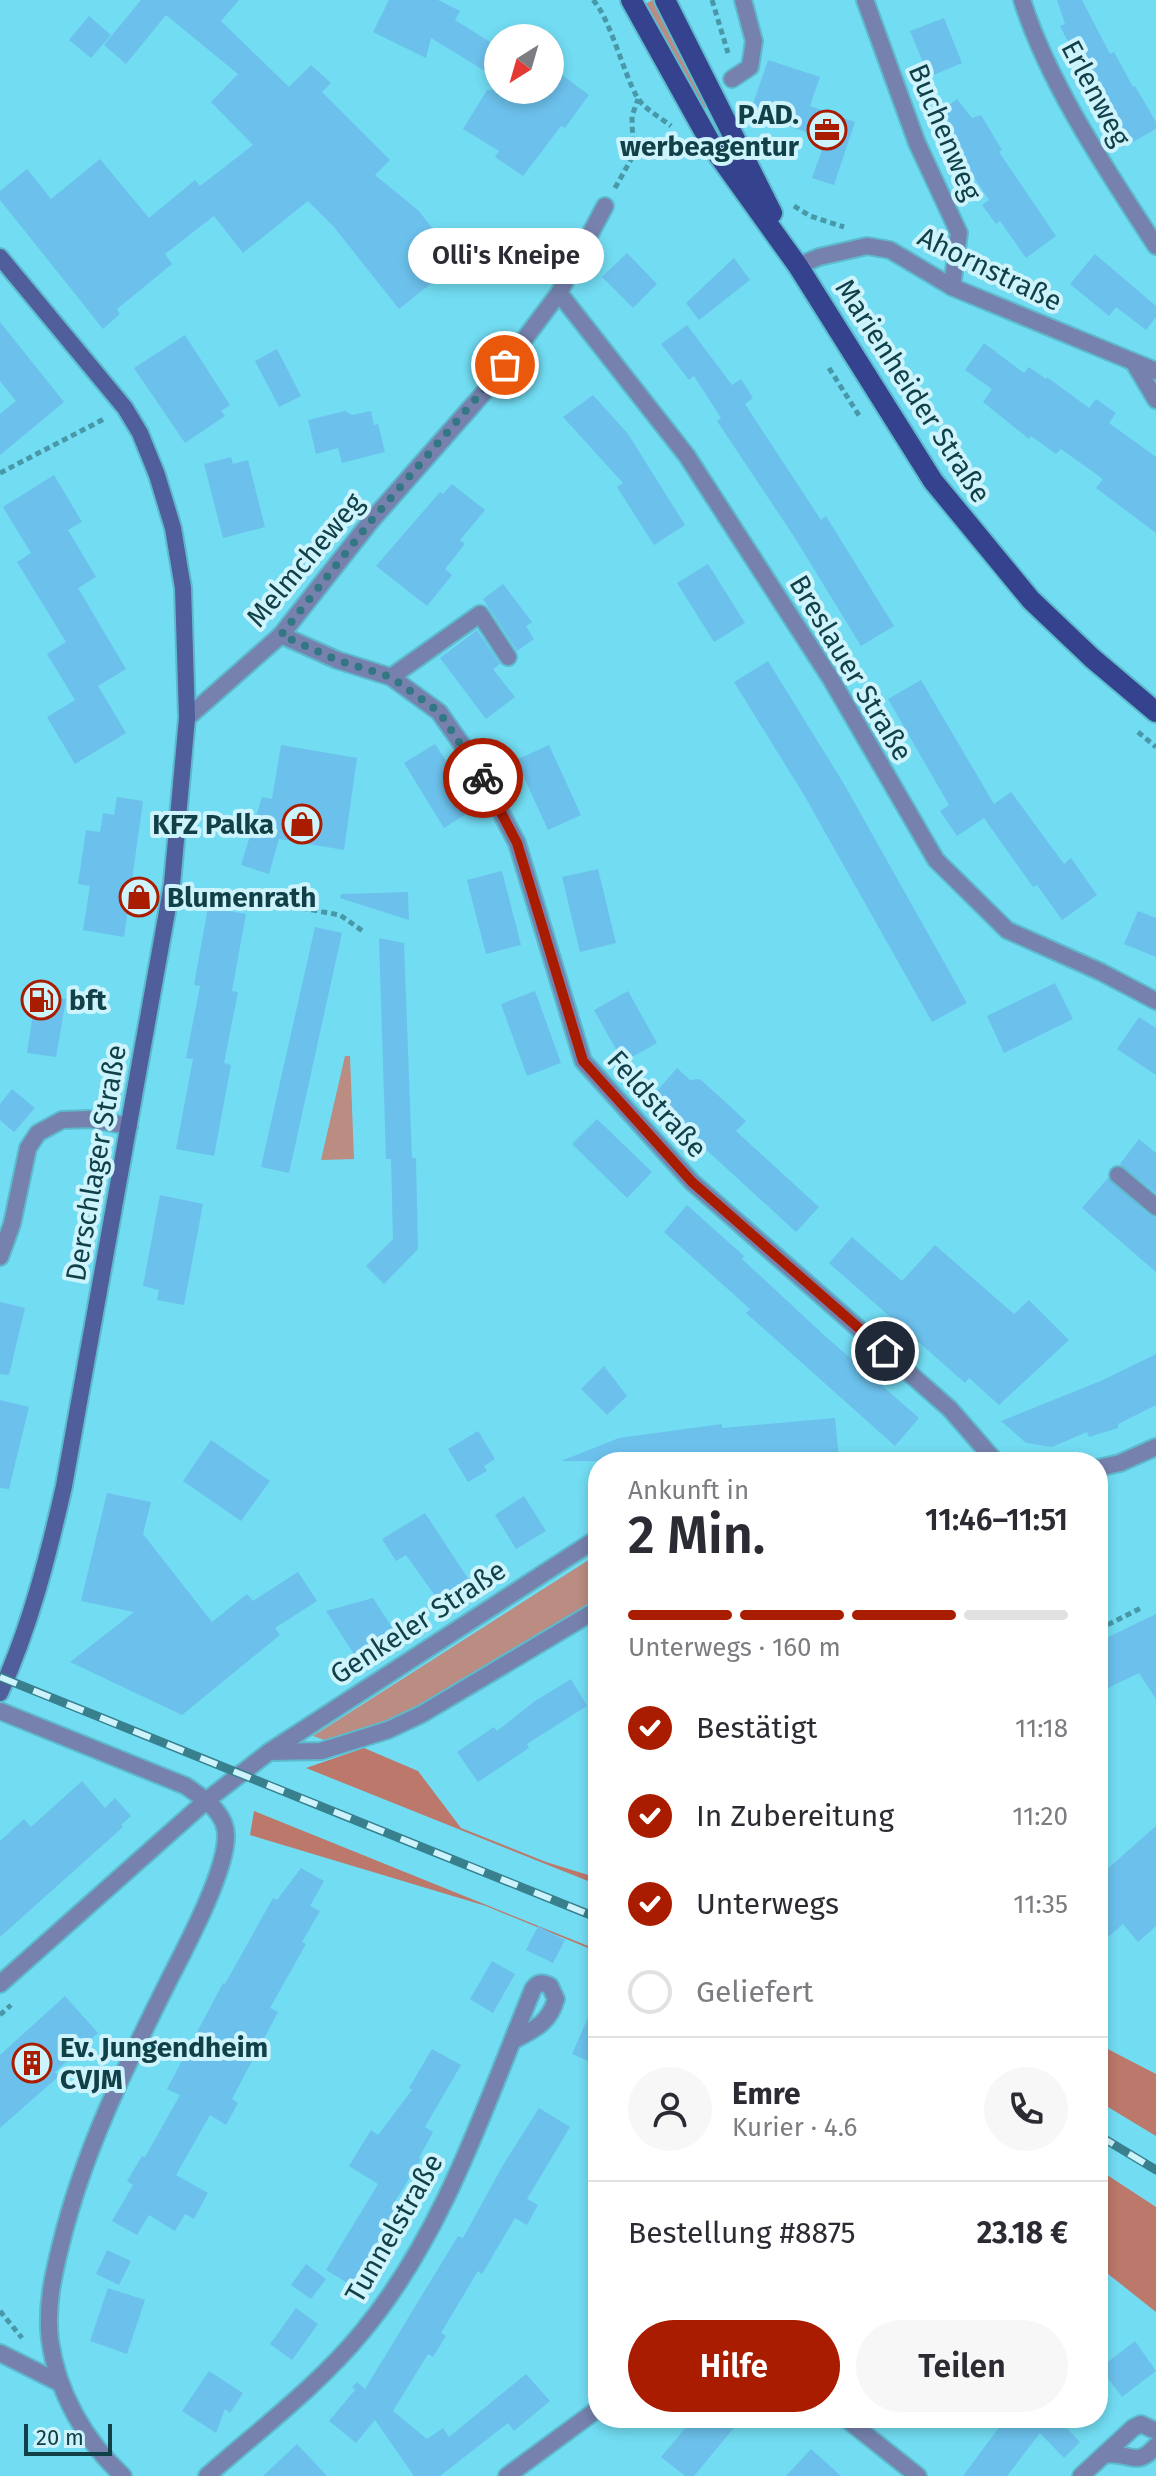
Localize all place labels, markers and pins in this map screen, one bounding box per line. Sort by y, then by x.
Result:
place label: P.AD. werbeagentur [620,98,800,163]
office icon: P.AD. werbeagentur [806,109,848,151]
callout: Olli's Kneipe [407,229,603,285]
pin [471,331,539,399]
shop icon: KFZ Palka [281,803,323,845]
place label: KFZ Palka [152,808,274,841]
shop icon: Blumenrath [118,876,160,918]
place label: Blumenrath [167,881,316,914]
fuel station icon: bft [20,979,62,1021]
place label: bft [69,984,108,1017]
pin [851,1317,919,1385]
place label: Ev. Jungendheim CVJM [60,2031,268,2096]
building icon: Ev. Jungendheim CVJM [11,2042,53,2084]

